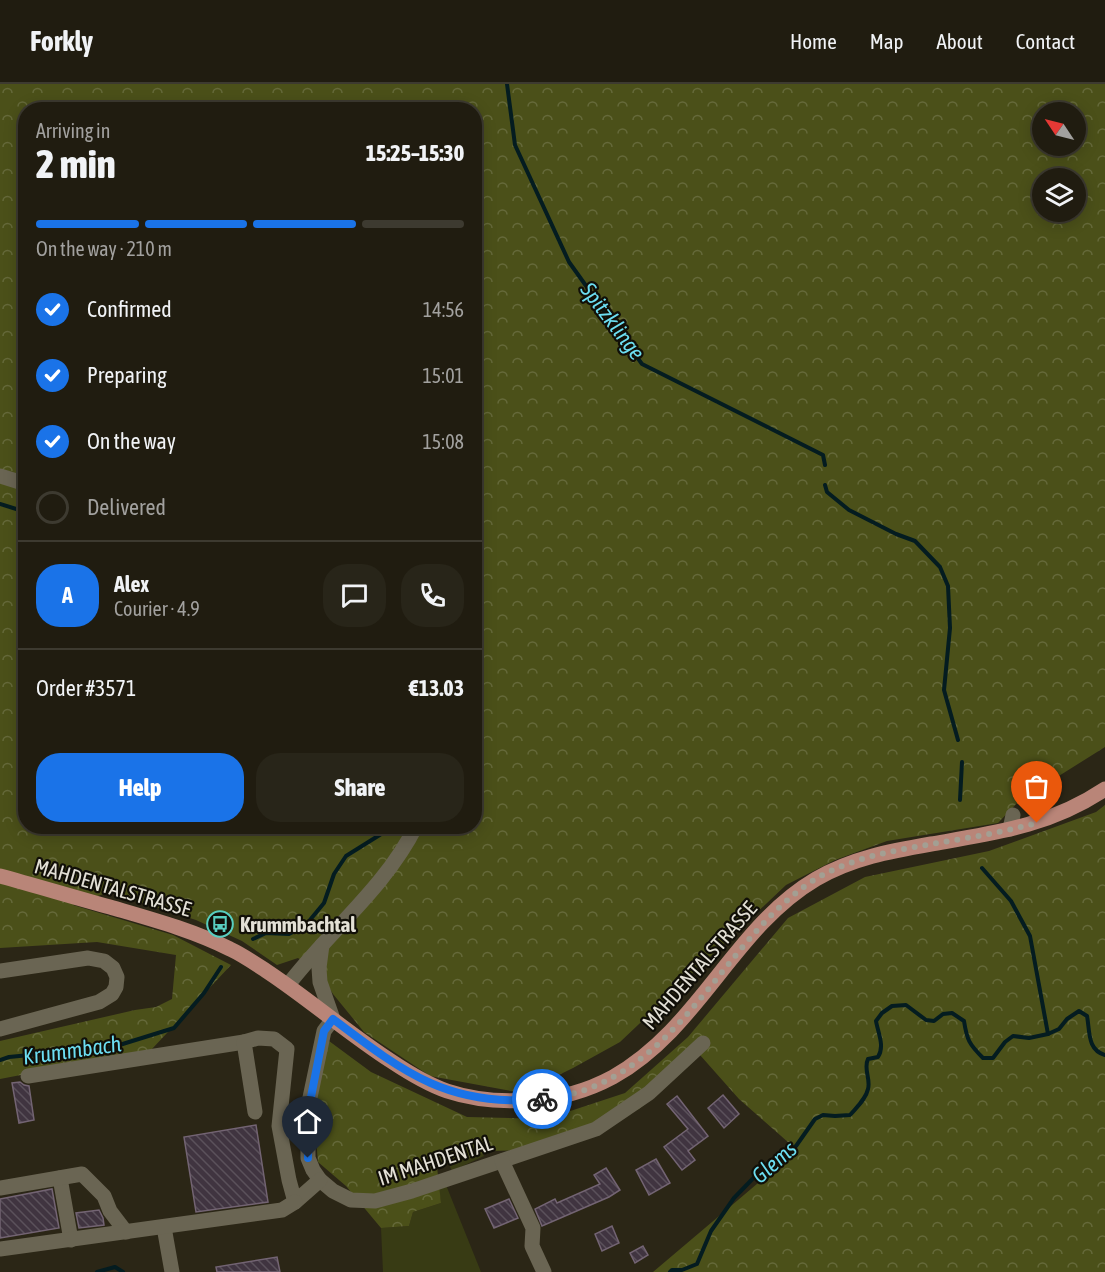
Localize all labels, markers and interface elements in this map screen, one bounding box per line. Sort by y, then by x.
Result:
text: Forkly [30,25,93,57]
text: Home [790,29,837,53]
text: Map [870,29,904,53]
text: About [937,29,983,53]
text: Contact [1016,29,1075,53]
north arrow [1032,102,1086,156]
map controls [1032,102,1086,222]
text: Arriving in [36,119,110,142]
text: 15:25–15:30 [366,140,464,166]
text: 2 min [36,142,116,186]
button: layers [1032,168,1086,222]
text: On the way · 210 m [36,237,172,260]
water label: Spitzklinge [575,276,651,365]
icon: check [36,293,69,326]
text: Confirmed [87,296,172,322]
text: 14:56 [423,298,464,321]
icon: check [36,359,69,392]
text: Preparing [87,362,167,388]
text: 15:01 [422,364,464,387]
icon: check [36,425,69,458]
text: On the way [87,428,176,454]
text: 15:08 [422,430,464,453]
text: Delivered [87,494,166,520]
button: chat [323,564,386,627]
button: phone [401,564,464,627]
text: Alex [114,571,149,597]
text: A [62,582,73,608]
text: Courier · 4.9 [114,597,200,620]
text: Order #3571 [36,675,136,701]
text: €13.03 [409,675,464,701]
button: Help [36,753,244,822]
button: Share [256,753,464,822]
pin [1011,761,1062,823]
icon: bag [1020,770,1053,803]
street label: MAHDENTALSTRASSE [32,853,194,921]
street label: MAHDENTALSTRASSE [637,896,761,1034]
bus stop icon: Krummbachtal [205,909,235,939]
place label: Krummbachtal [240,912,356,936]
water label: Krummbach [21,1030,123,1070]
courier [512,1069,572,1129]
icon: bike [526,1083,559,1116]
pin [282,1096,333,1158]
icon: home [291,1105,324,1138]
street label: IM MAHDENTAL [375,1130,495,1190]
water label: Glems [746,1135,802,1188]

